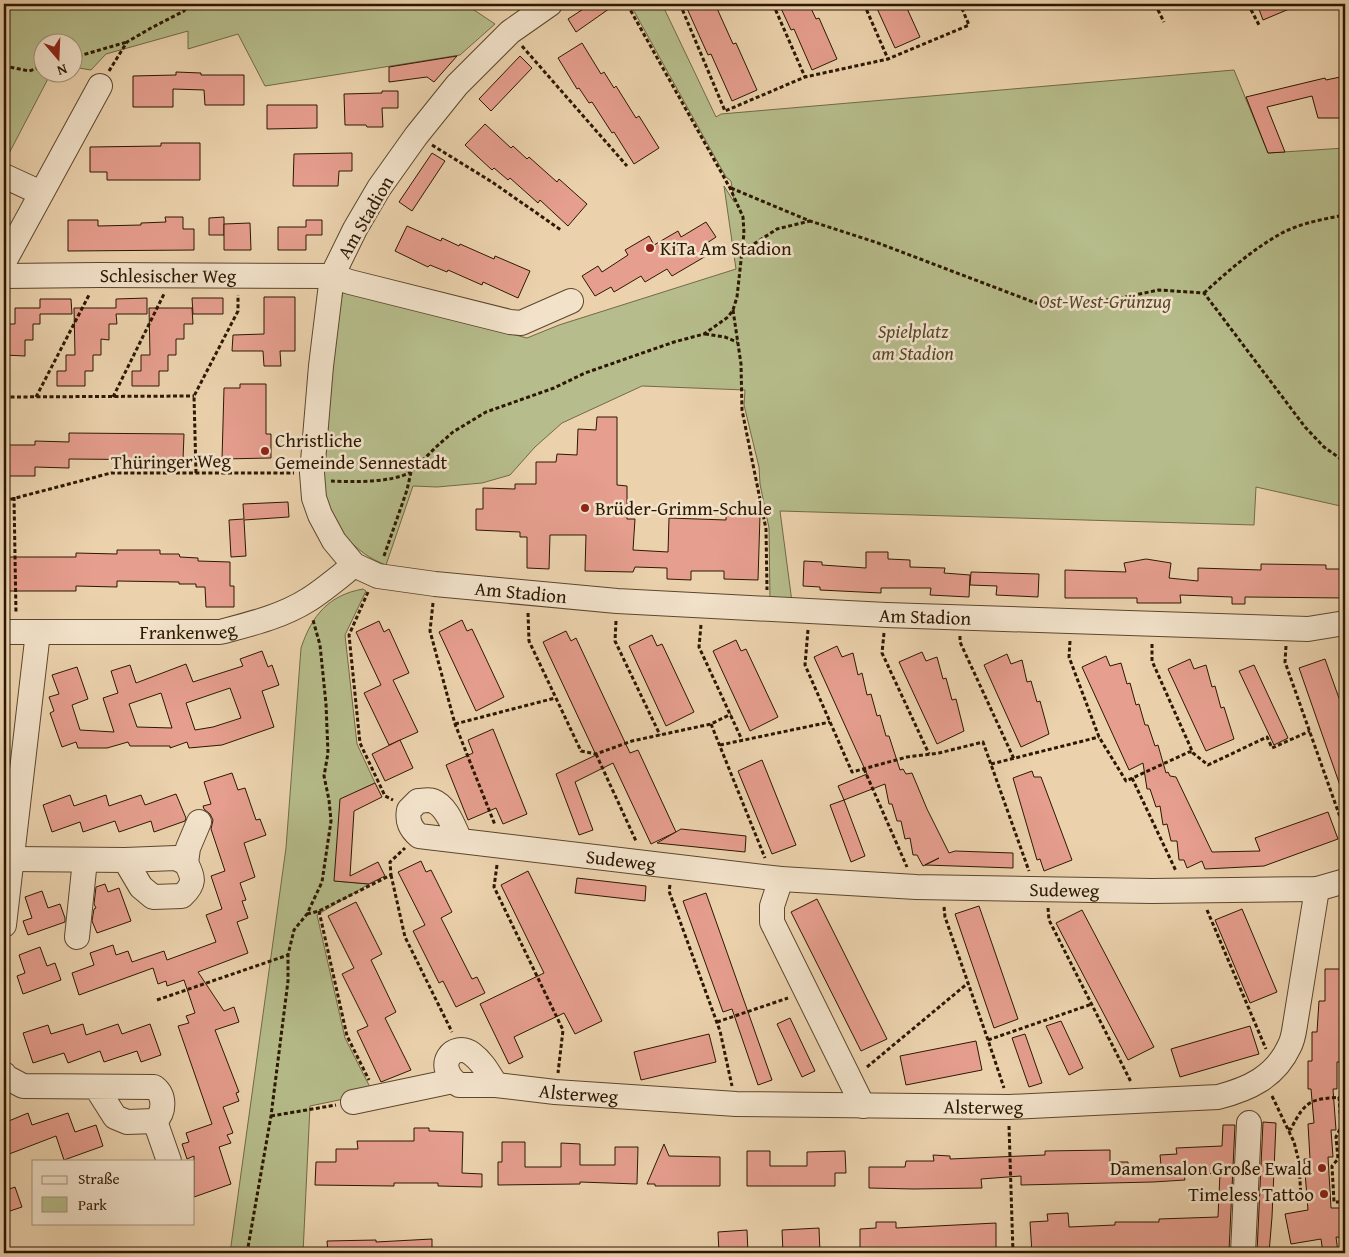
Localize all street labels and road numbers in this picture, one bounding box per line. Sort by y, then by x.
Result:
street label: Am Stadion [330,170,400,264]
street label: Schlesischer Weg [100,261,237,290]
street label: Thüringer Weg [111,446,232,476]
street label: Am Stadion [474,574,568,610]
street label: Am Stadion [878,601,972,632]
street label: Frankenweg [140,614,240,646]
street label: Sudeweg [584,842,658,878]
street label: Sudeweg [1029,875,1100,904]
street label: Alsterweg [537,1076,620,1110]
street label: Alsterweg [943,1092,1024,1121]

